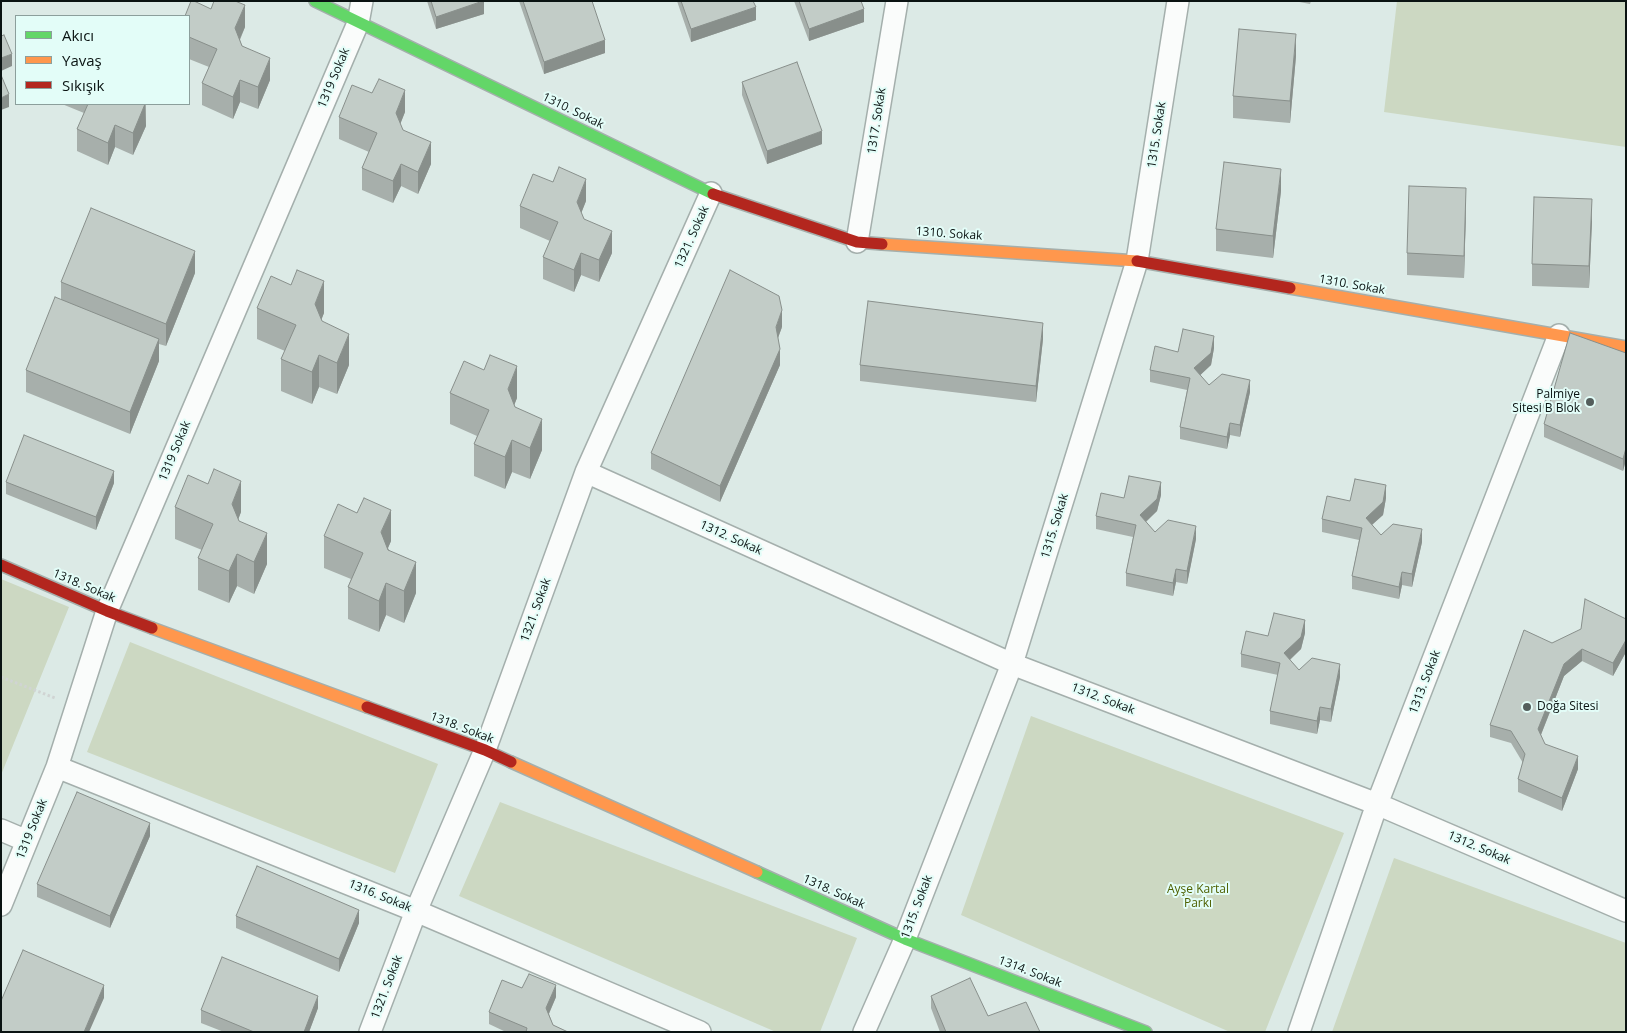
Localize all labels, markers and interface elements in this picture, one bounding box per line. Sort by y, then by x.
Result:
legend [15,15,190,105]
text: Akıcı [62,25,94,45]
street label: 1319 Sokak [315,46,353,110]
text: Yavaş [62,50,102,70]
text: Sıkışık [62,75,105,95]
street label: 1317. Sokak [865,87,889,155]
street label: 1310. Sokak [540,90,606,132]
street label: 1315. Sokak [1145,101,1169,169]
street label: 1321. Sokak [672,204,712,270]
street label: 1310. Sokak [915,224,983,244]
street label: 1310. Sokak [1318,272,1386,298]
place label: Palmiye Sitesi B Blok [1512,388,1580,416]
marker: Palmiye Sitesi B Blok [1584,396,1596,408]
street label: 1319 Sokak [156,419,194,483]
street label: 1315. Sokak [1038,492,1072,560]
street label: 1312. Sokak [698,518,764,558]
street label: 1318. Sokak [50,566,118,606]
street label: 1321. Sokak [518,576,554,644]
street label: 1313. Sokak [1406,648,1444,716]
street label: 1312. Sokak [1069,680,1137,718]
place label: Doğa Sitesi [1537,700,1599,714]
marker: Doğa Sitesi [1521,701,1533,713]
street label: 1318. Sokak [428,709,496,747]
street label: 1319 Sokak [13,797,51,861]
street label: 1312. Sokak [1445,828,1513,868]
street label: 1318. Sokak [801,872,867,912]
street label: 1315. Sokak [898,873,936,941]
street label: 1316. Sokak [346,877,414,915]
park label: Ayşe Kartal Parkı [1167,883,1229,911]
street label: 1321. Sokak [368,953,406,1021]
street label: 1314. Sokak [996,953,1064,991]

